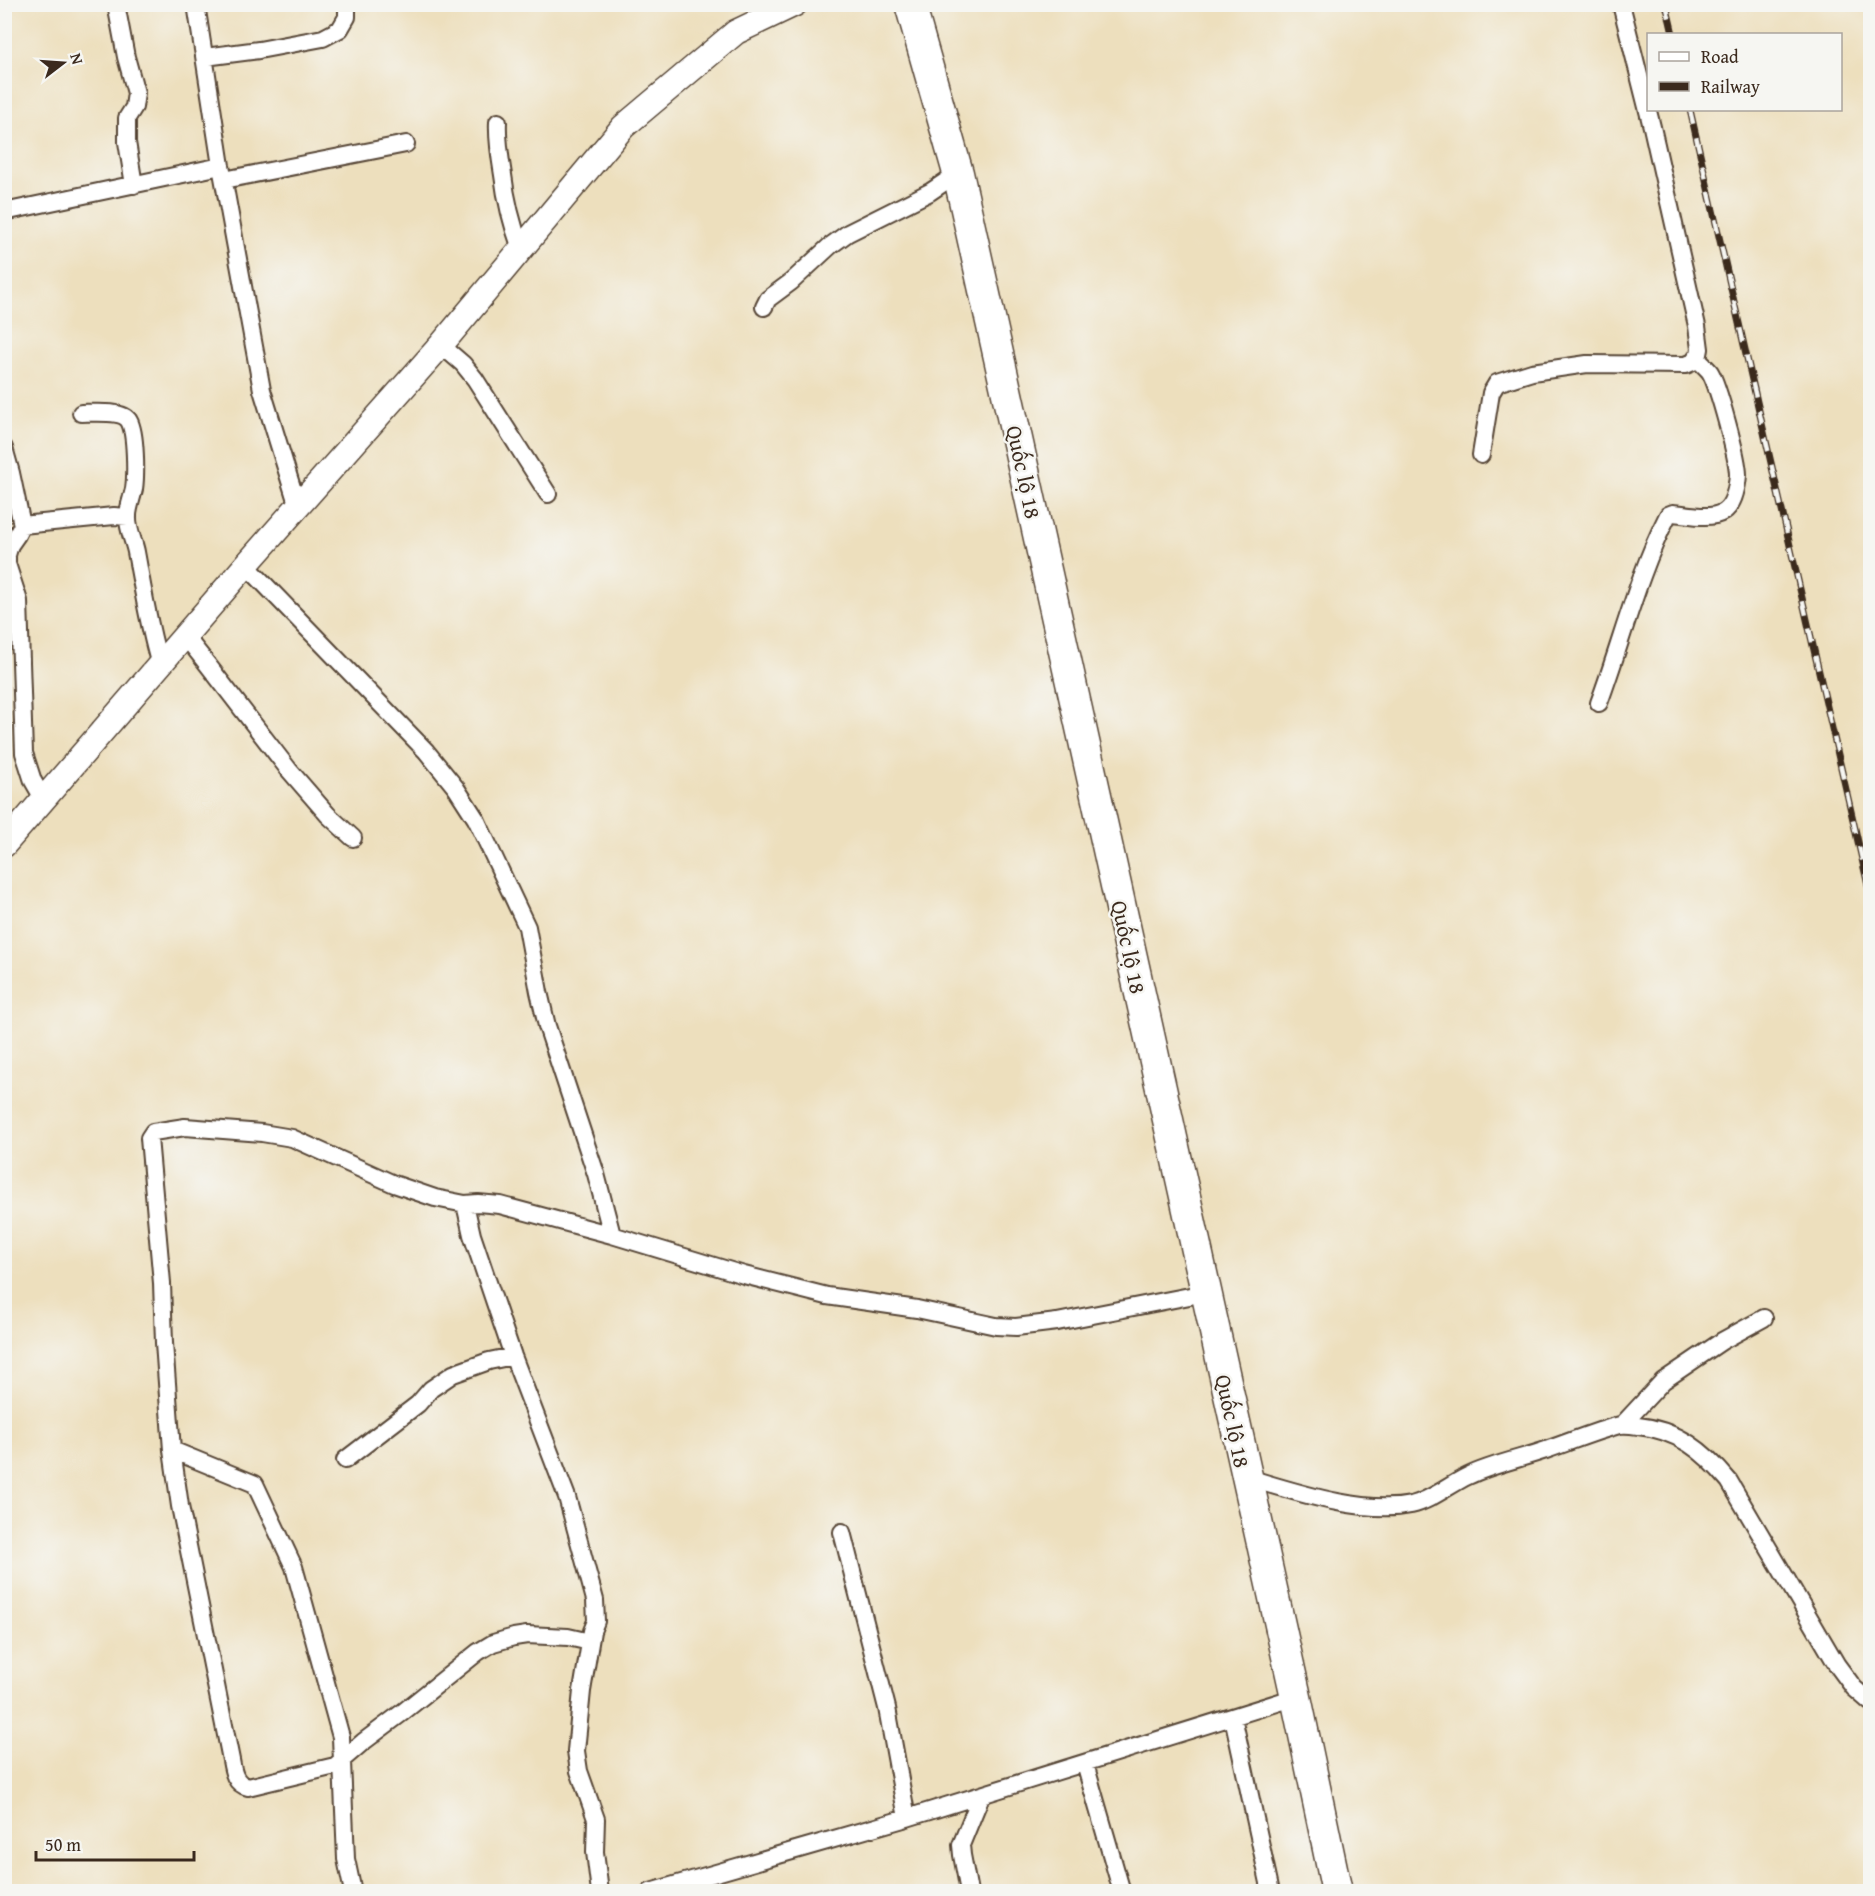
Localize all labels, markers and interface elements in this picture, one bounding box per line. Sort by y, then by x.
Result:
north arrow [33,33,93,93]
legend [1647,33,1842,111]
text: Road [1701,43,1739,70]
text: N [64,50,90,68]
text: Railway [1701,73,1760,100]
street label: Quốc lộ 18 [999,422,1049,522]
street label: Quốc lộ 18 [1104,897,1154,997]
street label: Quốc lộ 18 [1208,1371,1258,1471]
scale bar [36,1824,194,1862]
text: 50 m [45,1831,81,1858]

